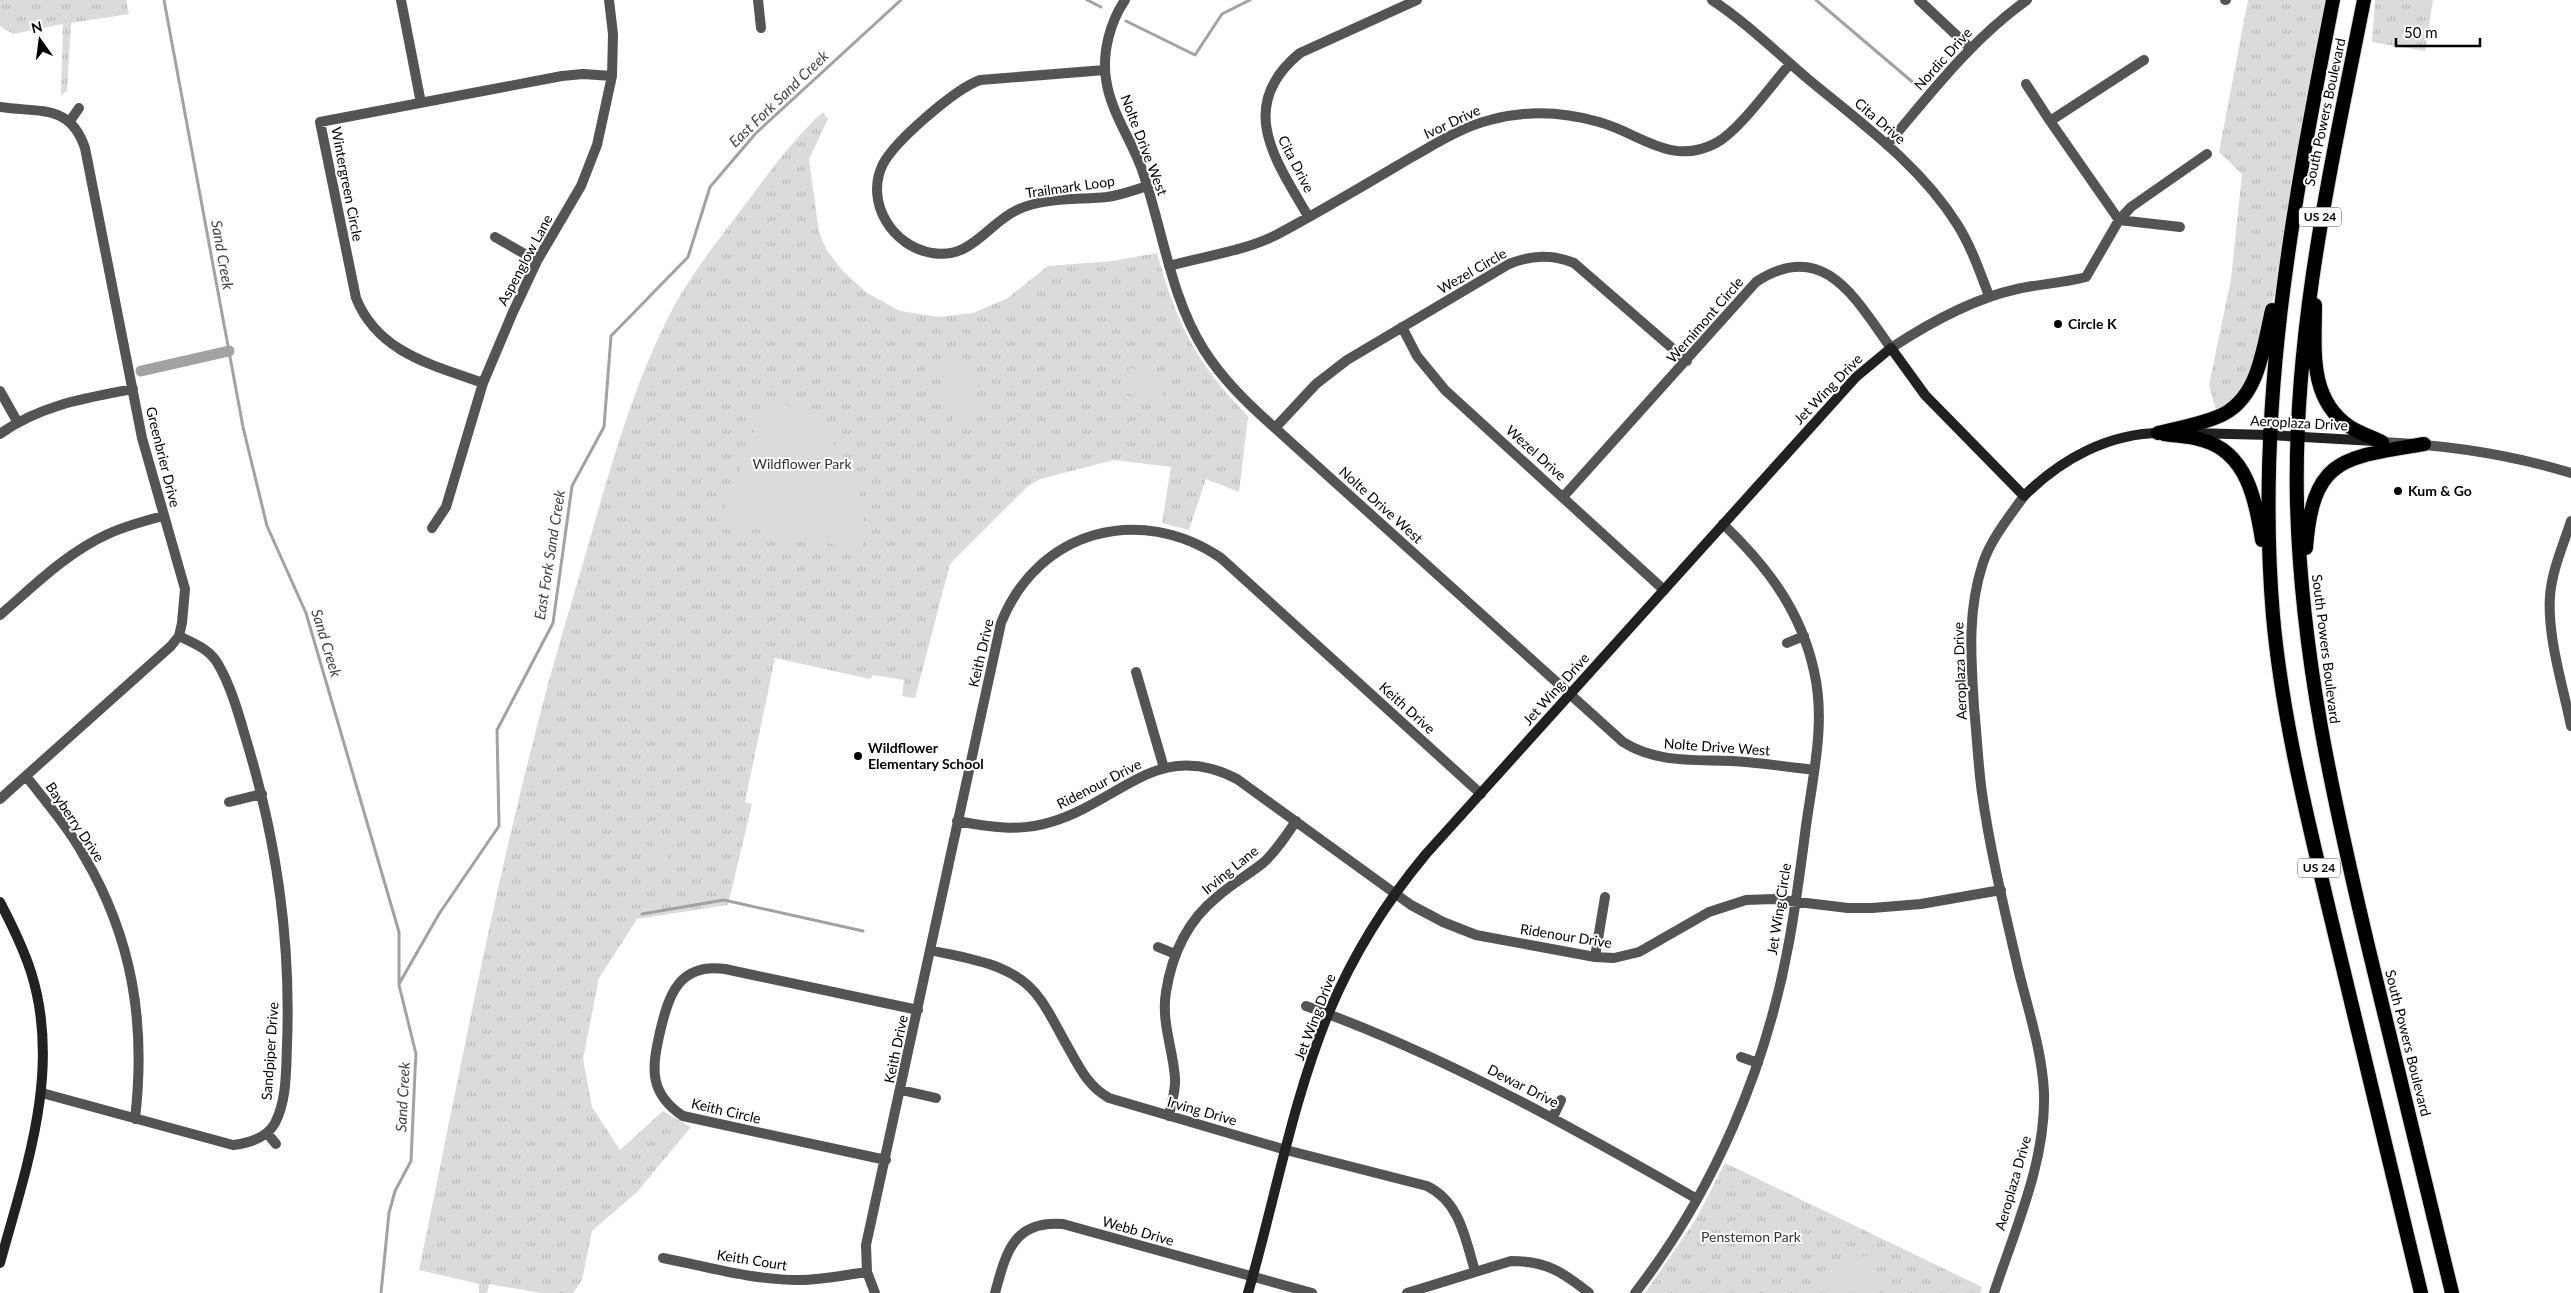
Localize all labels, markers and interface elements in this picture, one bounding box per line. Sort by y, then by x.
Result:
north arrow [15,15,65,65]
scale bar [2396,15,2480,47]
text: N [29,17,44,36]
text: 50 m [2404,23,2438,41]
street label: Nordic Drive [1910,24,1975,93]
street label: South Powers Boulevard [2301,37,2348,187]
water label: East Fork Sand Creek [725,46,832,150]
street label: Nolte Drive West [1117,92,1172,198]
street label: Cita Drive [1851,94,1909,147]
street label: Ivor Drive [1421,101,1483,142]
street label: Wintergreen Circle [328,125,367,242]
street label: Cita Drive [1275,132,1318,195]
street label: Trailmark Loop [1024,172,1116,201]
road number: US 24 [2299,208,2341,226]
street label: Aspenglow Lane [493,211,556,308]
water label: Sand Creek [208,219,238,292]
street label: Wezel Circle [1434,244,1509,297]
street label: Wernimont Circle [1663,273,1746,366]
place label: Circle K [2068,315,2117,332]
marker: Circle K [2052,318,2064,330]
street label: Jet Wing Drive [1790,350,1865,427]
street label: Greenbrier Drive [143,405,184,509]
street label: Aeroplaza Drive [2250,411,2348,434]
street label: Wezel Drive [1503,421,1570,484]
park label: Wildflower Park [752,455,852,472]
street label: Nolte Drive West [1336,463,1427,547]
place label: Kum & Go [2408,482,2472,499]
marker: Kum & Go [2392,485,2404,497]
water label: East Fork Sand Creek [530,488,568,621]
street label: South Powers Boulevard [2309,573,2344,725]
water label: Sand Creek [308,607,346,680]
street label: Keith Drive [964,617,997,689]
street label: Aeroplaza Drive [1949,622,1970,720]
street label: Jet Wing Drive [1519,649,1592,728]
street label: Keith Drive [1376,678,1439,737]
street label: Nolte Drive West [1663,734,1771,759]
place label: Wildflower Elementary School [868,739,984,772]
marker: Wildflower Elementary School [852,750,864,762]
street label: Ridenour Drive [1054,755,1144,812]
street label: Bayberry Drive [43,779,108,865]
street label: Irving Lane [1198,842,1261,897]
road number: US 24 [2298,858,2340,878]
street label: Jet Wing Circle [1763,862,1794,956]
street label: Ridenour Drive [1519,920,1613,951]
street label: South Powers Boulevard [2382,968,2435,1118]
street label: Jet Wing Drive [1290,971,1339,1062]
street label: Sandpiper Drive [258,1001,281,1101]
street label: Keith Drive [880,1013,911,1085]
street label: Dewar Drive [1485,1060,1562,1111]
water label: Sand Creek [391,1061,413,1132]
street label: Irving Drive [1165,1092,1239,1129]
street label: Keith Circle [690,1094,763,1127]
street label: Aeroplaza Drive [1991,1134,2034,1232]
street label: Webb Drive [1100,1212,1176,1249]
park label: Penstemon Park [1701,1228,1802,1245]
street label: Keith Court [716,1246,788,1273]

